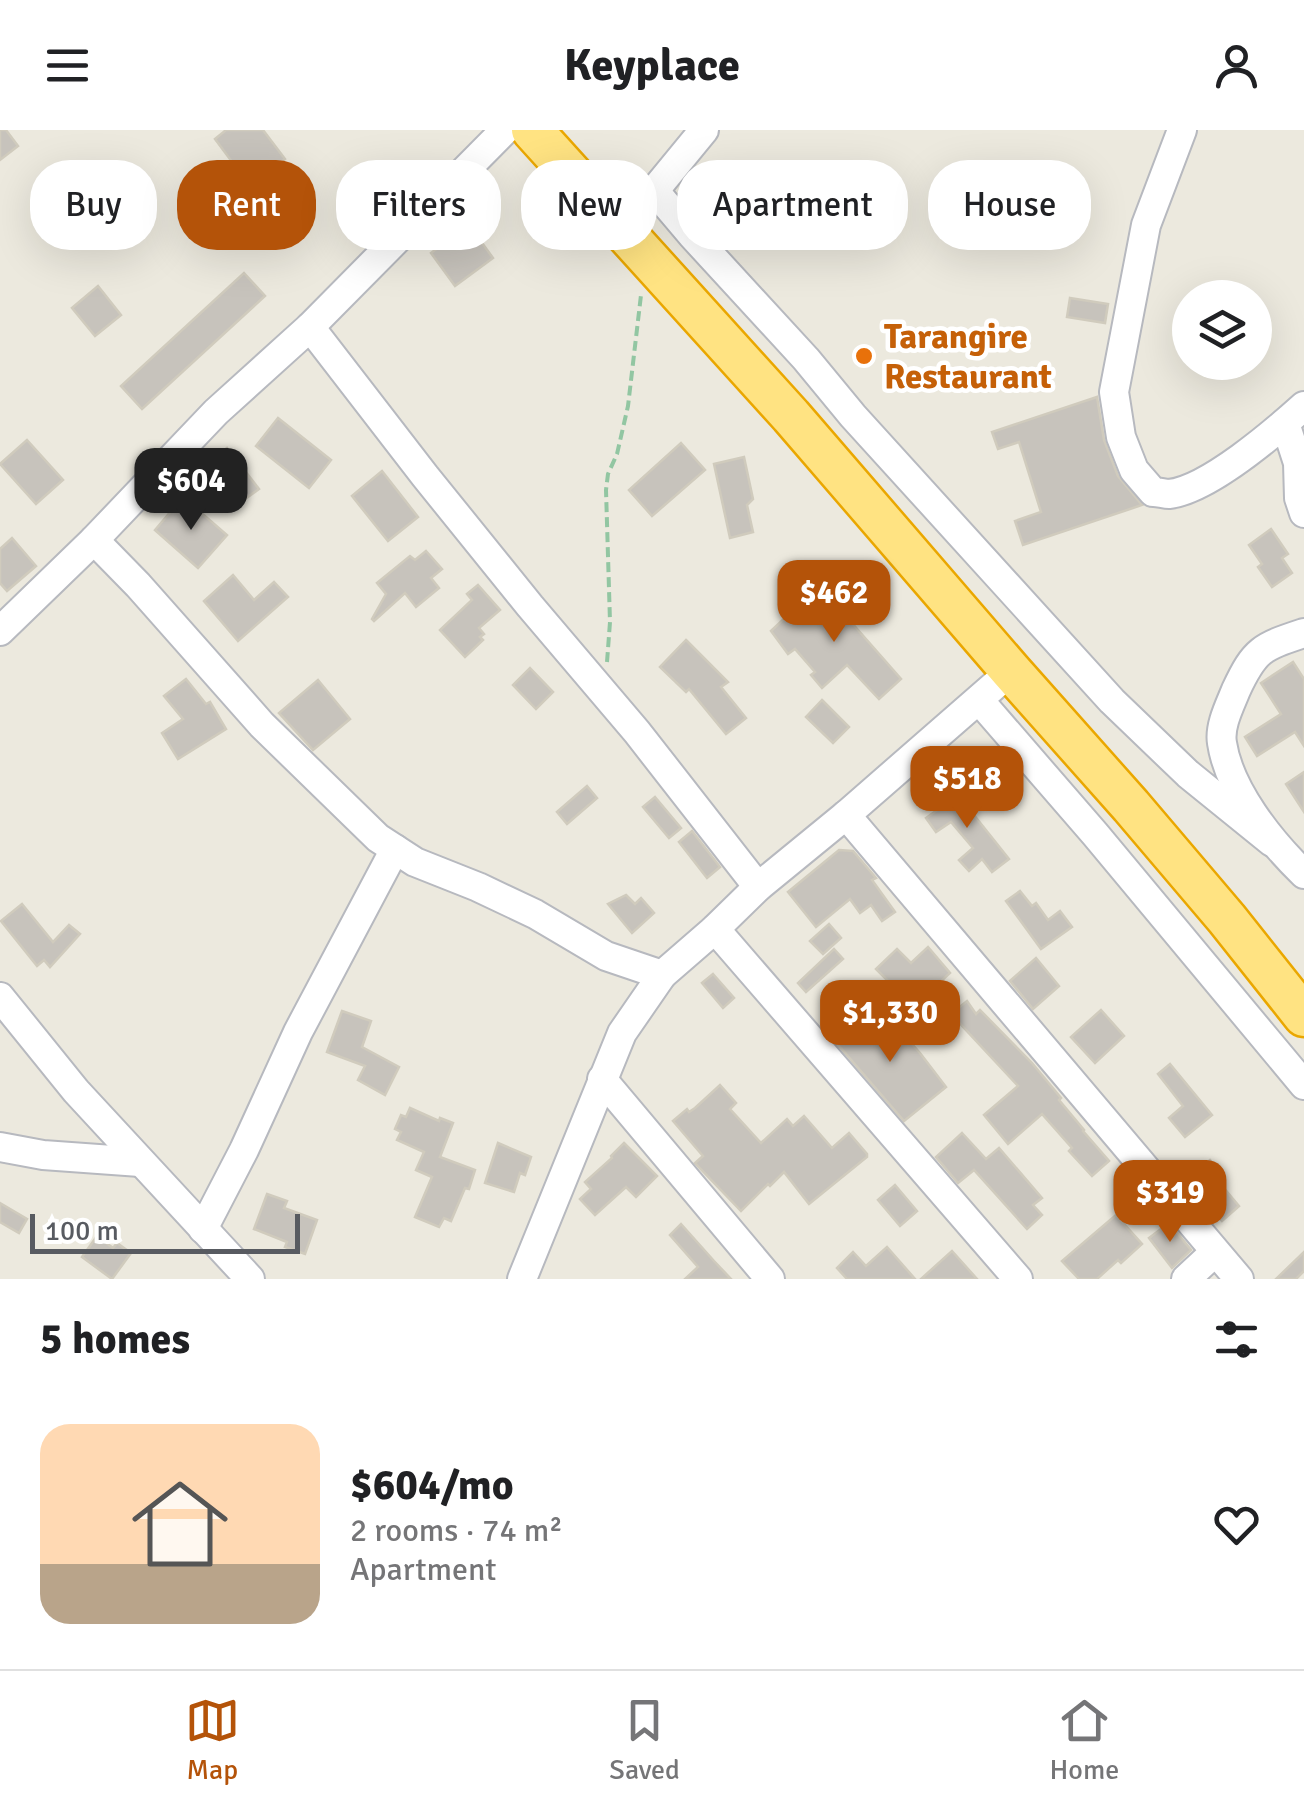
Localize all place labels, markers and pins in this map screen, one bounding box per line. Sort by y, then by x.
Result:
place label: Tarangire Restaurant [884,315,1052,398]
marker: Tarangire Restaurant [853,345,875,367]
pin: $604 [132,448,250,533]
pin: $462 [775,560,893,645]
pin: $518 [908,746,1026,831]
pin: $1,330 [809,980,971,1065]
pin: $319 [1111,1160,1229,1245]

